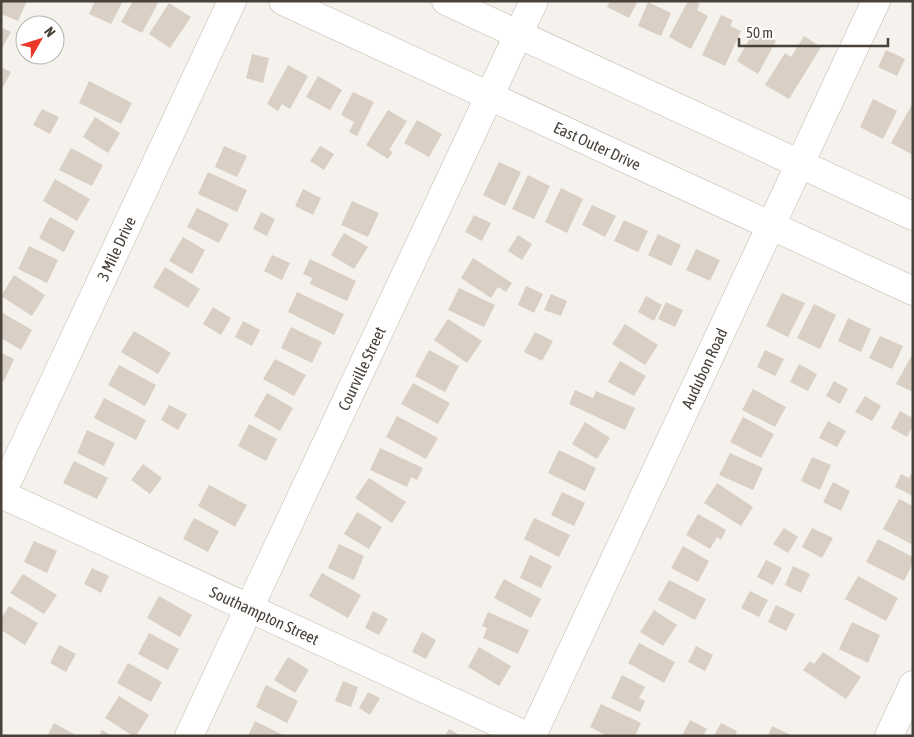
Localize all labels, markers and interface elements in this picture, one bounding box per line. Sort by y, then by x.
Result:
north arrow [15,15,65,65]
scale bar [739,15,888,47]
text: N [41,24,59,40]
text: 50 m [746,24,773,41]
street label: East Outer Drive [551,118,644,173]
street label: 3 Mile Drive [93,214,139,284]
street label: Courville Street [334,323,389,413]
street label: Audubon Road [678,325,731,411]
street label: Southampton Street [207,582,322,648]

